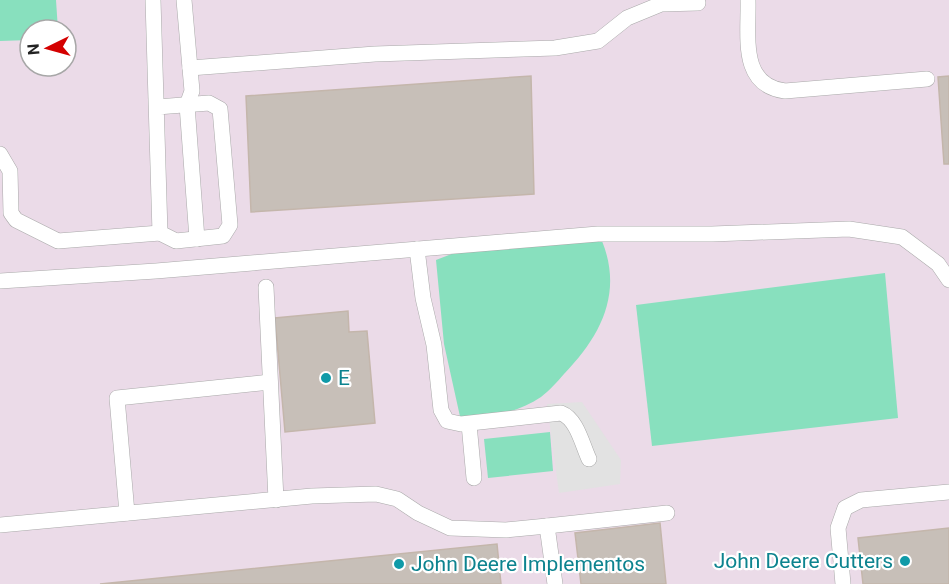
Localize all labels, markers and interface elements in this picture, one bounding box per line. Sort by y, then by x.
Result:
north arrow [18,18,78,78]
text: N [24,43,44,56]
place label: E [338,366,350,390]
marker: E [319,371,333,385]
place label: John Deere Cutters [714,549,893,573]
place label: John Deere Implementos [411,552,645,576]
marker: John Deere Cutters [898,554,912,568]
marker: John Deere Implementos [392,557,406,571]

